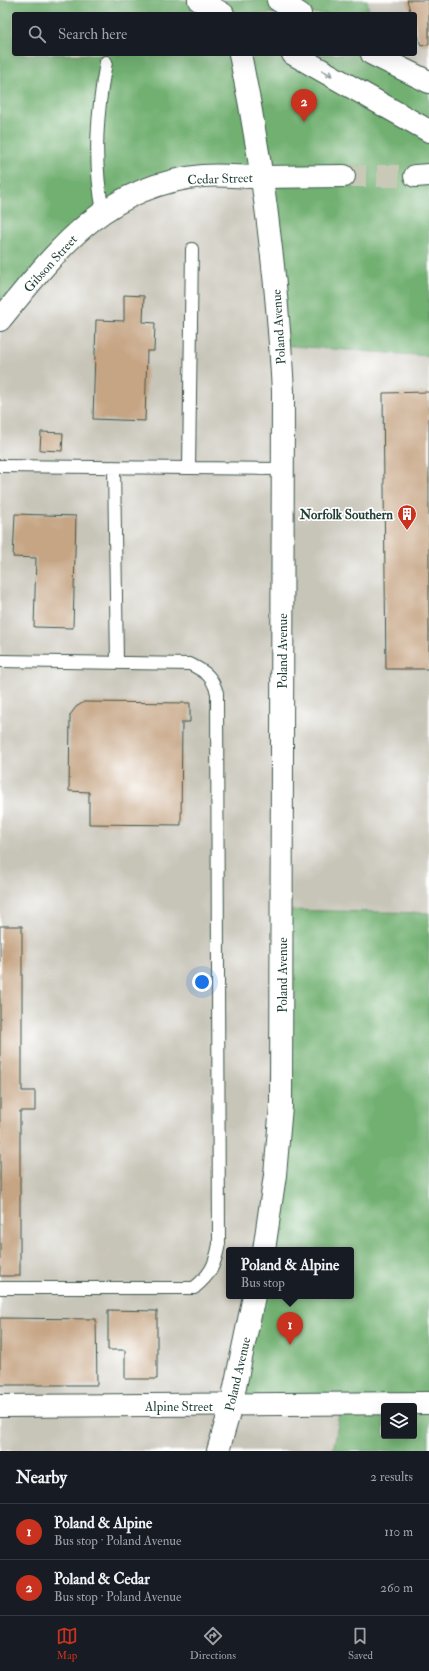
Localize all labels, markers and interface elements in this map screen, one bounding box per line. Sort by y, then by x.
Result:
search box [12,12,417,56]
icon: search [26,23,48,45]
text: Search here [58,25,127,44]
one-way arrow [321,70,333,78]
pin: 2 [291,89,317,122]
street label: Cedar Street [187,170,253,188]
street label: Gibson Street [21,231,81,296]
street label: Poland Avenue [268,288,290,365]
building icon: Norfolk Southern [396,503,418,531]
place label: Norfolk Southern [299,507,393,523]
street label: Poland Avenue [275,613,291,689]
street label: Poland Avenue [275,937,291,1013]
your location [192,972,212,992]
popup [226,1247,354,1299]
text: Poland & Alpine [241,1256,339,1275]
text: Bus stop [241,1275,285,1291]
pin: 1 [277,1312,303,1345]
street label: Poland Avenue [222,1335,254,1413]
street label: Alpine Street [144,1399,213,1416]
map controls [381,1403,417,1439]
button: layers [381,1403,417,1439]
text: Nearby [16,1467,67,1488]
text: 2 results [370,1469,413,1485]
text: Poland & Alpine [54,1514,152,1533]
text: 1 [27,1524,31,1540]
text: 110 m [384,1524,413,1540]
text: Bus stop · Poland Avenue [54,1533,181,1549]
text: Poland & Cedar [54,1570,150,1589]
text: 2 [26,1580,32,1596]
text: 260 m [380,1580,413,1596]
text: Bus stop · Poland Avenue [54,1589,181,1605]
tab: Map [56,1625,78,1662]
tab: Directions [190,1625,236,1662]
tab: Saved [348,1625,373,1662]

